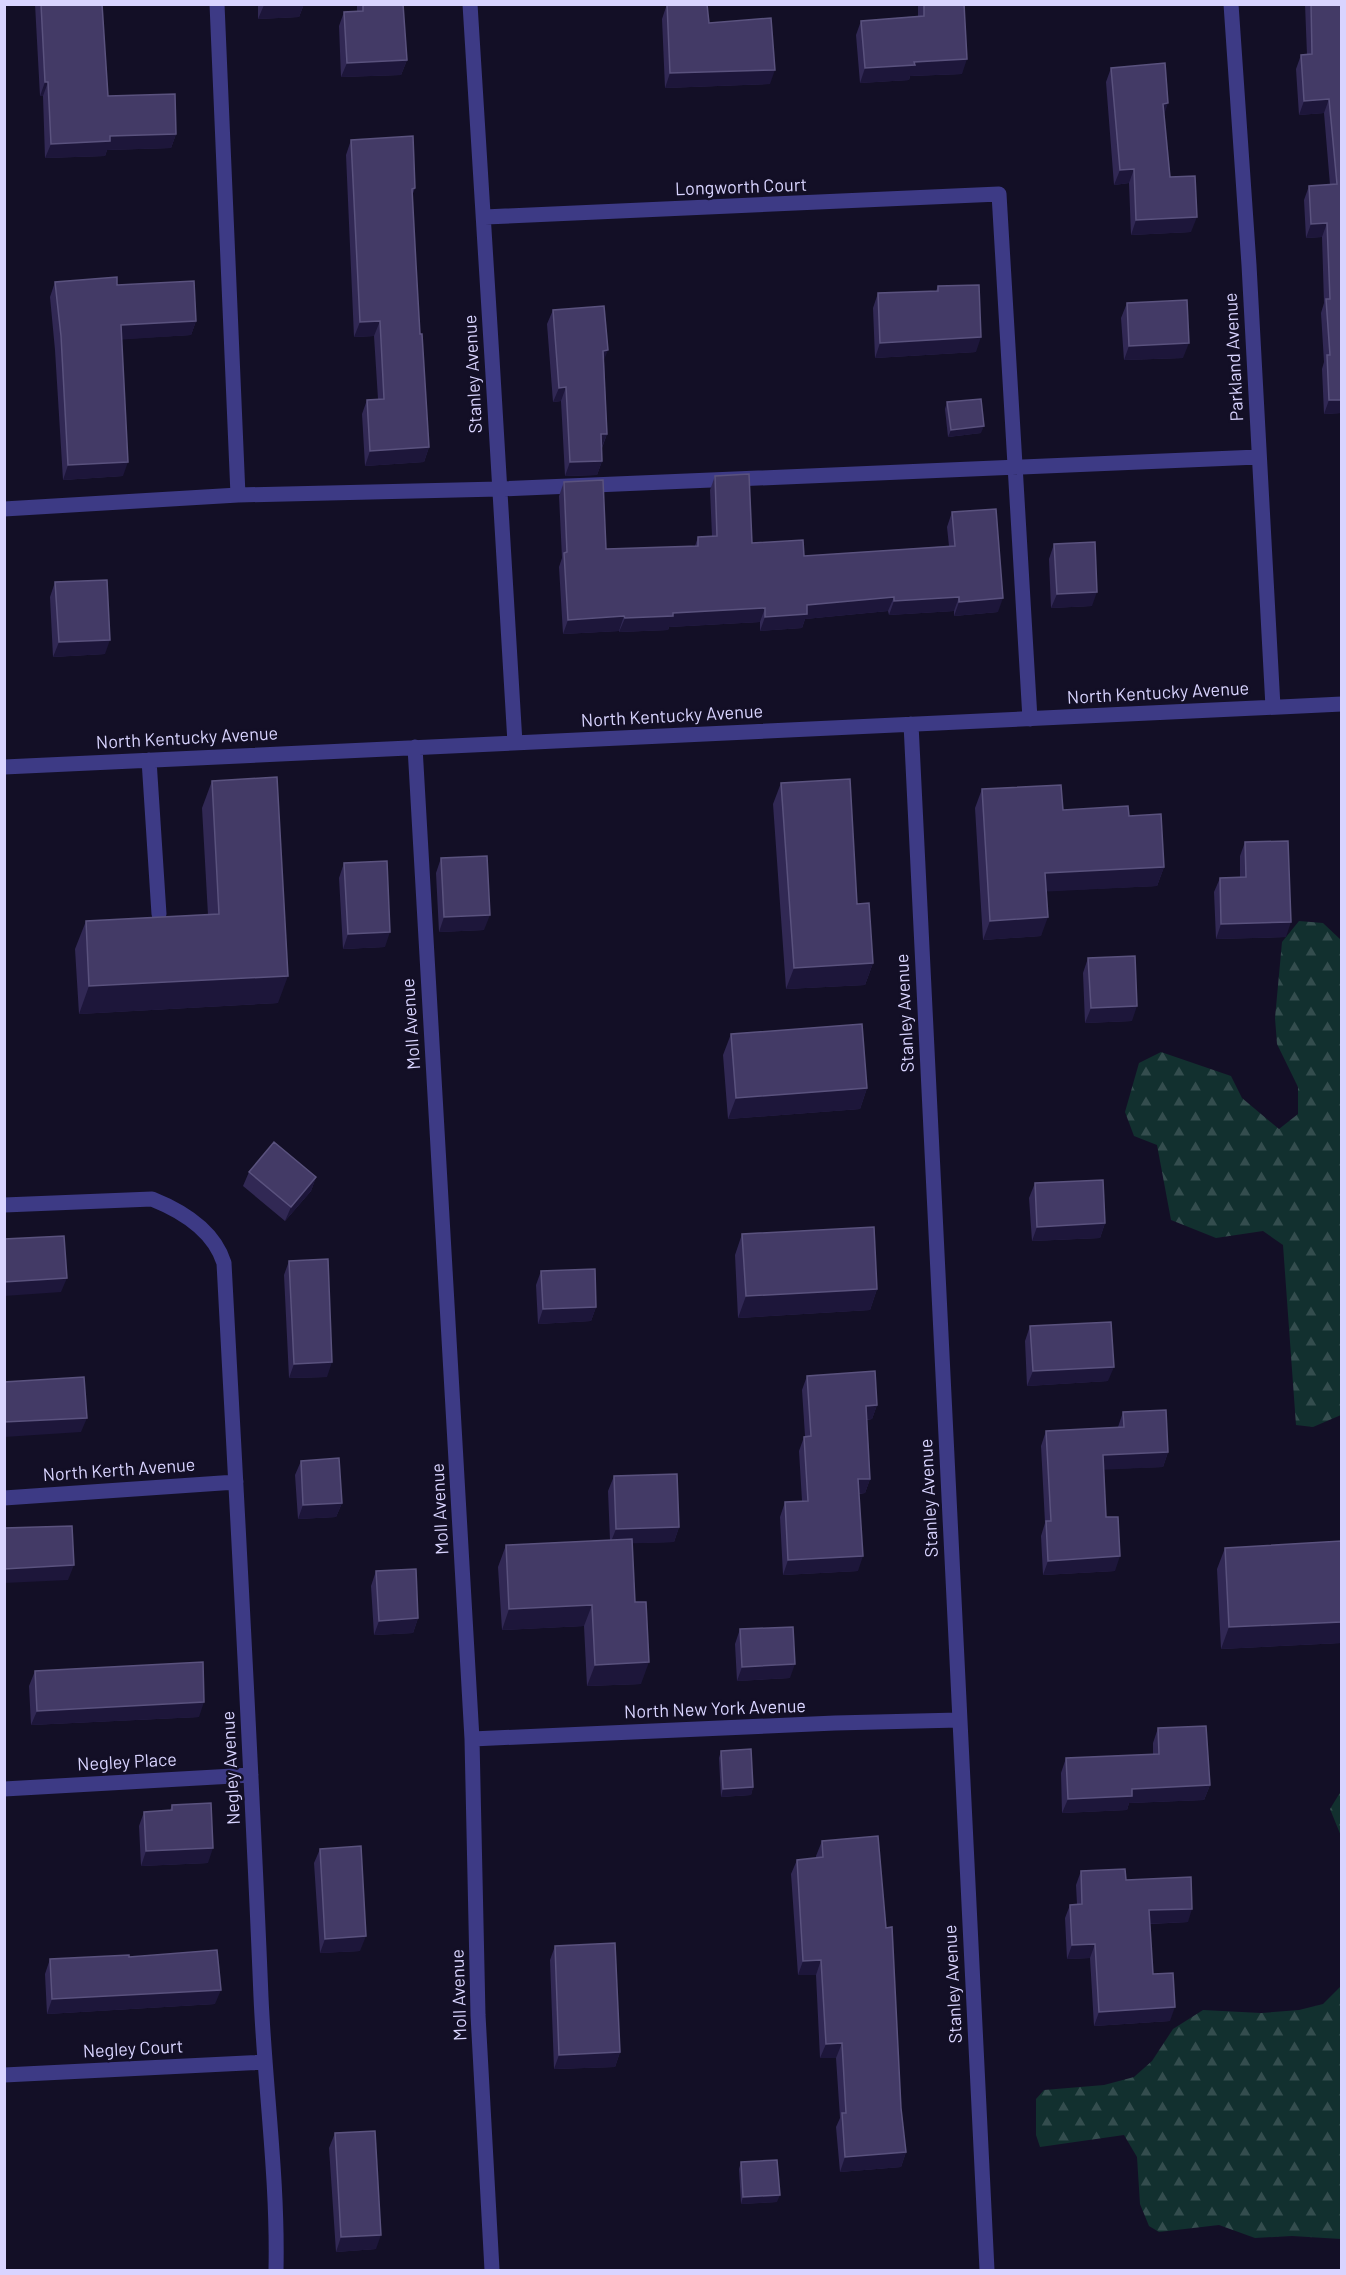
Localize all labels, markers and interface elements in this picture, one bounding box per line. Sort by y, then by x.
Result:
street label: Longworth Court [675,173,807,199]
street label: Parkland Avenue [1219,292,1247,422]
street label: Stanley Avenue [458,314,486,434]
street label: North Kentucky Avenue [1066,676,1250,708]
street label: North Kentucky Avenue [580,699,764,731]
street label: North Kentucky Avenue [95,721,279,753]
street label: Stanley Avenue [890,953,918,1073]
street label: Moll Avenue [396,978,424,1071]
street label: Stanley Avenue [914,1438,942,1558]
street label: North Kerth Avenue [42,1453,196,1485]
street label: Moll Avenue [426,1463,452,1555]
street label: North New York Avenue [624,1694,806,1722]
street label: Negley Avenue [216,1711,244,1826]
street label: Negley Place [77,1747,177,1775]
street label: Stanley Avenue [938,1924,966,2044]
street label: Moll Avenue [445,1949,471,2041]
street label: Negley Court [82,2034,184,2062]

